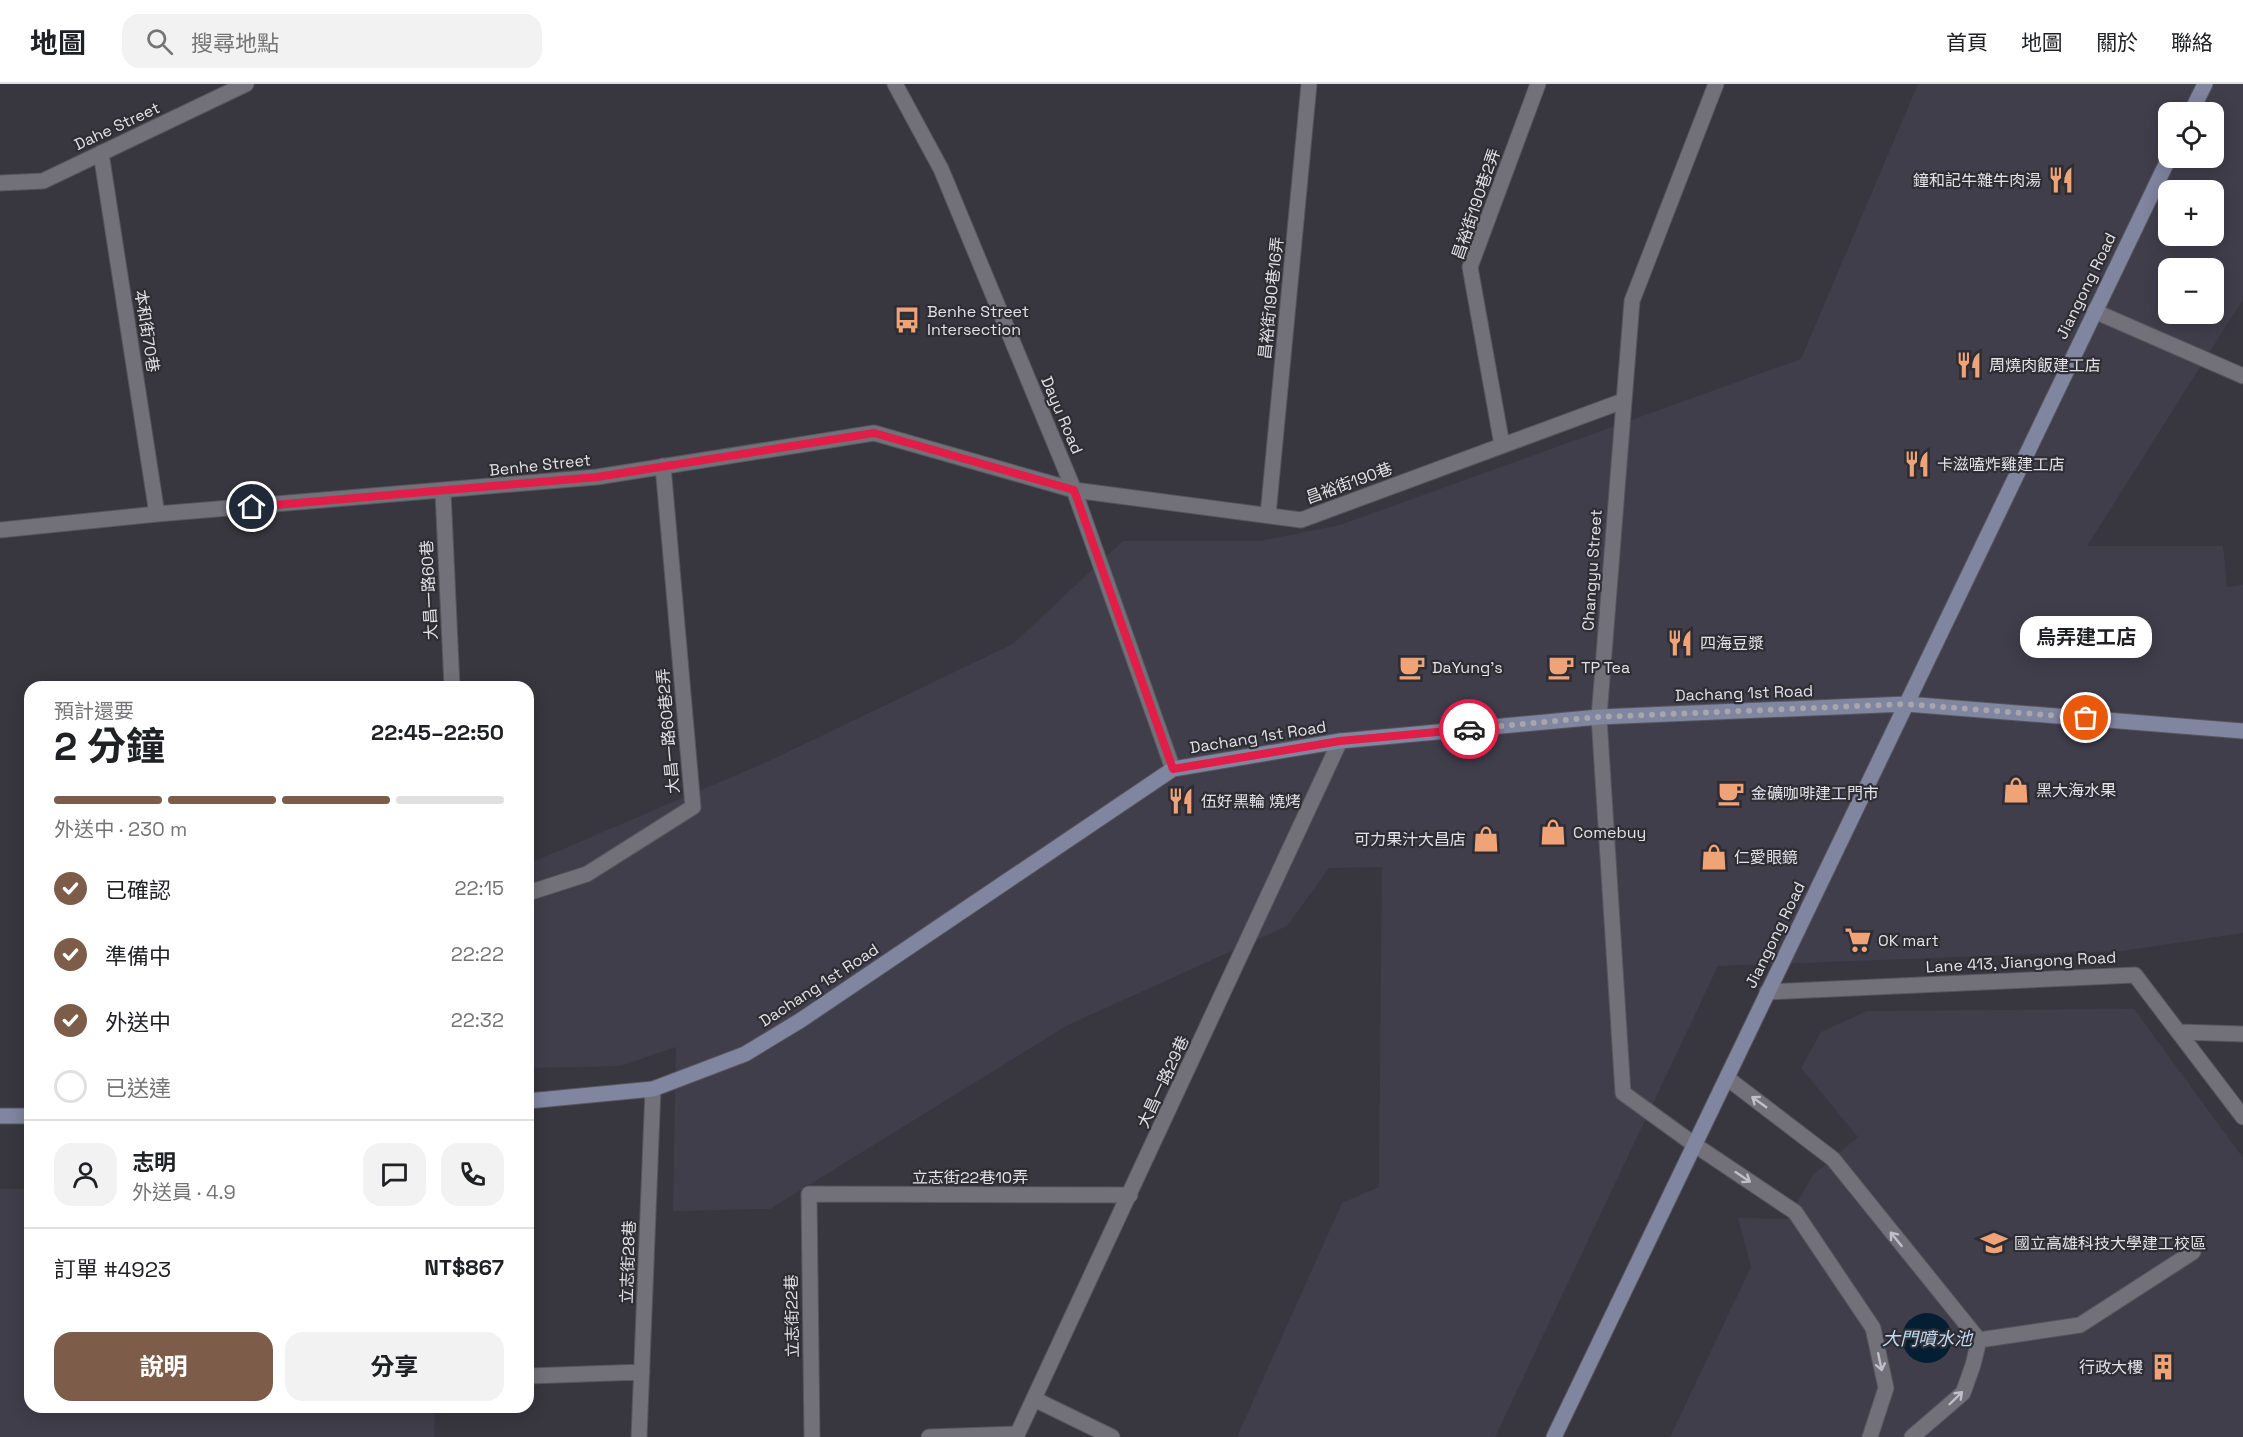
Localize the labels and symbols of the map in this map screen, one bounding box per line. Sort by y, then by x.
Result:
street label: Dahe Street [71,97,163,155]
street label: 昌裕街190巷2弄 [1447,146,1505,262]
restaurant icon: 鐘和記牛雜牛肉湯 [2046,165,2076,195]
place label: 鐘和記牛雜牛肉湯 [1913,170,2041,191]
street label: Jiangong Road [2051,229,2121,343]
street label: 昌裕街190巷16弄 [1254,236,1288,360]
street label: 本和街70巷 [130,288,164,374]
place label: Benhe Street Intersection [927,301,1029,340]
bus stop icon: Benhe Street Intersection [892,305,922,335]
restaurant icon: 周燒肉飯建工店 [1954,350,1984,380]
place label: 周燒肉飯建工店 [1989,355,2101,376]
street label: Dayu Road [1036,373,1088,457]
street label: Benhe Street [488,449,592,481]
restaurant icon: 卡滋嗑炸雞建工店 [1902,449,1932,479]
place label: 卡滋嗑炸雞建工店 [1937,454,2065,475]
street label: 昌裕街190巷 [1303,458,1395,508]
pin [226,481,277,532]
street label: Changyu Street [1577,508,1607,632]
street label: 大昌一路60巷 [416,539,442,641]
callout: 烏弄建工店 [2020,616,2152,658]
restaurant icon: 四海豆漿 [1665,628,1695,658]
place label: 四海豆漿 [1700,633,1764,654]
cafe icon: DaYung's [1397,652,1427,682]
cafe icon: TP Tea [1546,652,1576,682]
place label: DaYung's [1432,657,1503,678]
place label: TP Tea [1581,657,1630,678]
street label: 大昌一路60巷2弄 [652,667,684,795]
street label: Dachang 1st Road [1675,680,1813,706]
pin [2060,692,2111,743]
courier [1439,699,1499,759]
street label: Dachang 1st Road [1188,716,1328,758]
shop icon: 黑大海水果 [2001,775,2031,805]
cafe icon: 金礦咖啡建工門市 [1716,778,1746,808]
place label: 黑大海水果 [2036,780,2116,801]
place label: 金礦咖啡建工門市 [1751,783,1879,804]
restaurant icon: 伍好黑輪 燒烤 [1166,786,1196,816]
place label: 伍好黑輪 燒烤 [1201,791,1301,812]
shop icon: Comebuy [1538,817,1568,847]
place label: Comebuy [1573,822,1646,843]
shop icon: 可力果汁大昌店 [1471,824,1501,854]
place label: 可力果汁大昌店 [1354,829,1466,850]
shop icon: 仁愛眼鏡 [1699,842,1729,872]
place label: 仁愛眼鏡 [1734,847,1798,868]
street label: Jiangong Road [1740,878,1810,992]
supermarket icon: OK mart [1843,925,1873,955]
place label: OK mart [1878,930,1939,951]
street label: Dachang 1st Road [755,939,883,1031]
street label: Lane 413, Jiangong Road [1925,947,2117,977]
street label: 大昌一路29巷 [1132,1033,1194,1131]
one-way arrow [1752,1096,1768,1108]
street label: 立志街22巷10弄 [912,1167,1028,1188]
one-way arrow [1734,1172,1751,1184]
street label: 立志街28巷 [616,1220,640,1304]
school or university icon: 國立高雄科技大學建工校區 [1979,1228,2009,1258]
one-way arrow [1889,1231,1902,1247]
place label: 國立高雄科技大學建工校區 [2014,1233,2206,1254]
street label: 立志街22巷 [781,1274,803,1358]
water label: 大門噴水池 [1882,1327,1974,1350]
one-way arrow [1875,1352,1887,1371]
building icon: 行政大樓 [2148,1352,2178,1382]
place label: 行政大樓 [2079,1357,2143,1378]
one-way arrow [1948,1391,1963,1406]

